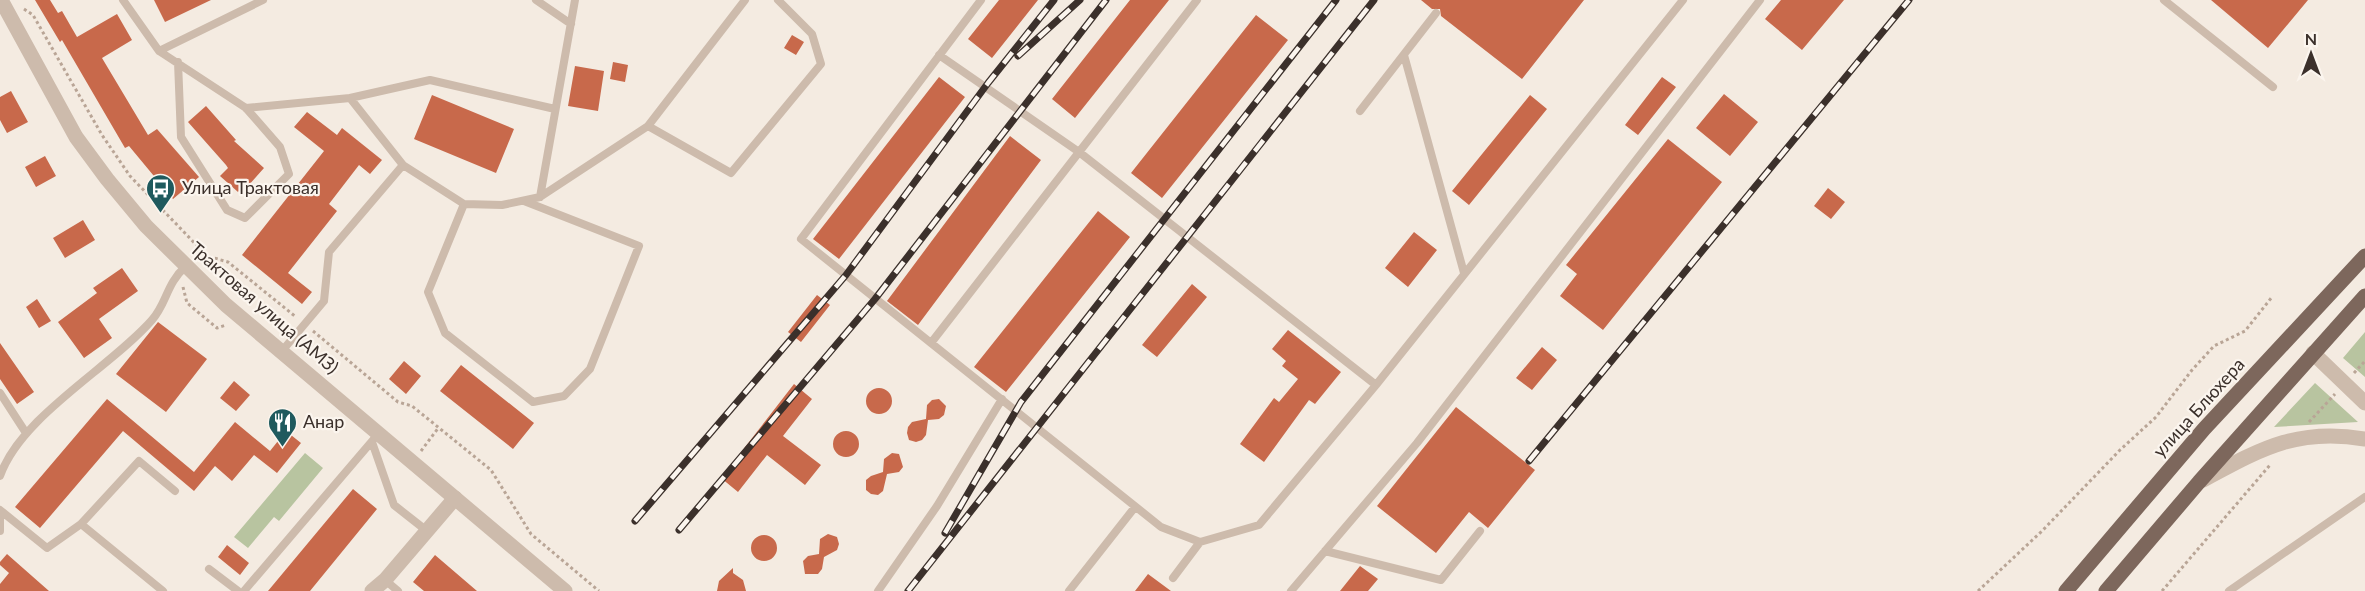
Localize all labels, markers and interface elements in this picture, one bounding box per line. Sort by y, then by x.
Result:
north arrow [2281,24,2341,84]
text: N [2305,29,2317,48]
bus stop icon: Улица Трактовая [145,172,177,214]
place label: Улица Трактовая [182,176,319,198]
street label: Трактовая улица (АМЗ) [186,237,344,378]
street label: улица Блюхера [2148,353,2249,462]
restaurant icon: Анар [266,406,298,448]
place label: Анар [303,410,344,432]

